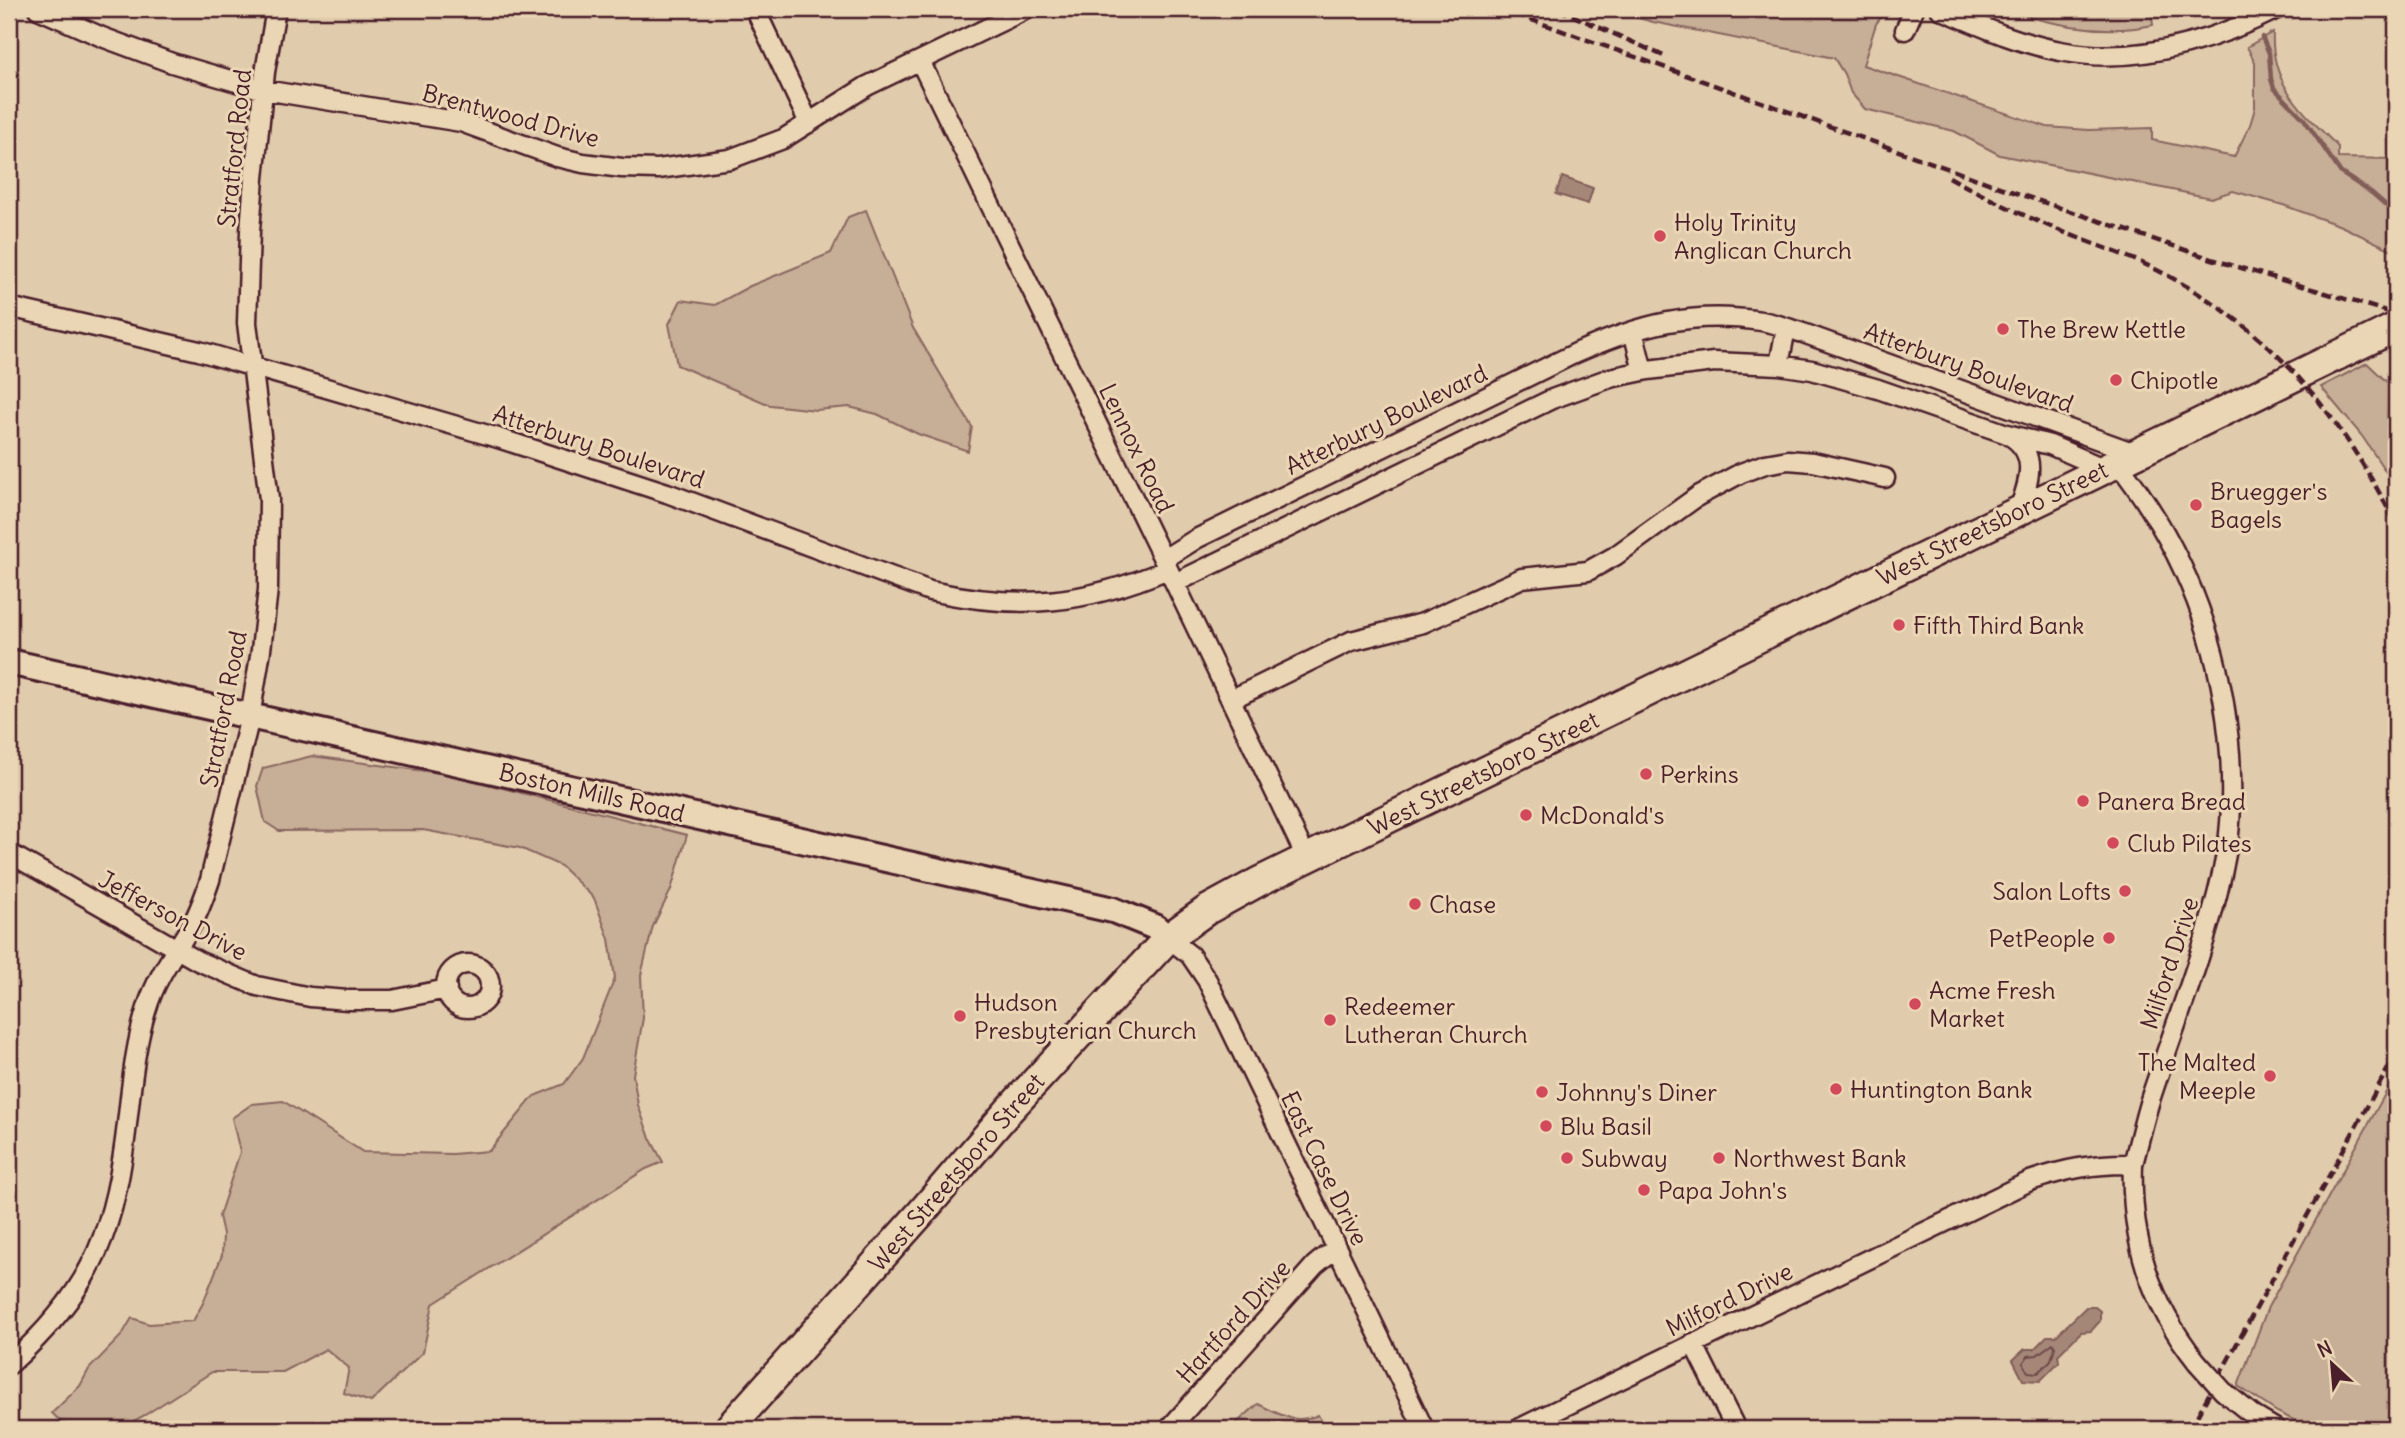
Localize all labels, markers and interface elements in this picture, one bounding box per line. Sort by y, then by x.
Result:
street label: Stratford Road [211,67,257,229]
street label: Brentwood Drive [419,77,603,153]
place label: Holy Trinity Anglican Church [1674,207,1852,265]
marker: Holy Trinity Anglican Church [1652,228,1668,244]
place label: The Brew Kettle [2017,314,2186,344]
street label: Atterbury Boulevard [1860,315,2078,419]
marker: The Brew Kettle [1995,321,2011,337]
street label: Atterbury Boulevard [1280,357,1492,481]
place label: Chipotle [2130,365,2218,395]
marker: Chipotle [2108,372,2124,388]
street label: Lennox Road [1093,379,1181,517]
street label: Atterbury Boulevard [489,398,709,494]
street label: West Streetsboro Street [1872,454,2112,592]
place label: Bruegger's Bagels [2210,476,2327,534]
marker: Bruegger's Bagels [2188,497,2204,513]
place label: Fifth Third Bank [1913,610,2084,640]
marker: Fifth Third Bank [1891,617,1907,633]
street label: Stratford Road [193,628,253,790]
street label: West Streetsboro Street [1363,704,1603,842]
street label: Boston Mills Road [496,756,688,828]
place label: Perkins [1660,759,1739,789]
marker: Perkins [1638,766,1654,782]
place label: Panera Bread [2097,786,2246,816]
marker: Panera Bread [2075,793,2091,809]
place label: McDonald's [1540,800,1664,830]
marker: McDonald's [1518,807,1534,823]
place label: Club Pilates [2127,828,2252,858]
marker: Club Pilates [2105,835,2121,851]
street label: Jefferson Drive [94,863,252,967]
place label: Salon Lofts [1993,876,2111,906]
marker: Salon Lofts [2117,883,2133,899]
place label: Chase [1429,889,1496,919]
street label: Milford Drive [2134,893,2204,1033]
marker: Chase [1407,896,1423,912]
place label: PetPeople [1989,923,2095,953]
marker: PetPeople [2101,930,2117,946]
place label: Acme Fresh Market [1929,975,2056,1033]
place label: Hudson Presbyterian Church [974,987,1197,1045]
place label: Redeemer Lutheran Church [1344,991,1528,1049]
marker: Acme Fresh Market [1907,996,1923,1012]
marker: Hudson Presbyterian Church [952,1008,968,1024]
marker: Redeemer Lutheran Church [1322,1012,1338,1028]
place label: The Malted Meeple [2138,1047,2256,1105]
street label: West Streetsboro Street [862,1067,1050,1277]
marker: The Malted Meeple [2262,1068,2278,1084]
place label: Huntington Bank [1850,1074,2032,1104]
place label: Johnny's Diner [1556,1077,1717,1107]
marker: Huntington Bank [1828,1081,1844,1097]
marker: Johnny's Diner [1534,1084,1550,1100]
street label: East Case Drive [1275,1086,1375,1250]
place label: Blu Basil [1560,1111,1652,1141]
marker: Blu Basil [1538,1118,1554,1134]
place label: Subway [1581,1143,1668,1173]
place label: Northwest Bank [1733,1143,1907,1173]
marker: Subway [1559,1150,1575,1166]
marker: Northwest Bank [1711,1150,1727,1166]
place label: Papa John's [1658,1175,1787,1205]
marker: Papa John's [1636,1182,1652,1198]
street label: Hartford Drive [1170,1253,1296,1389]
street label: Milford Drive [1661,1255,1797,1343]
north arrow [2296,1330,2366,1400]
text: N [2313,1335,2336,1362]

